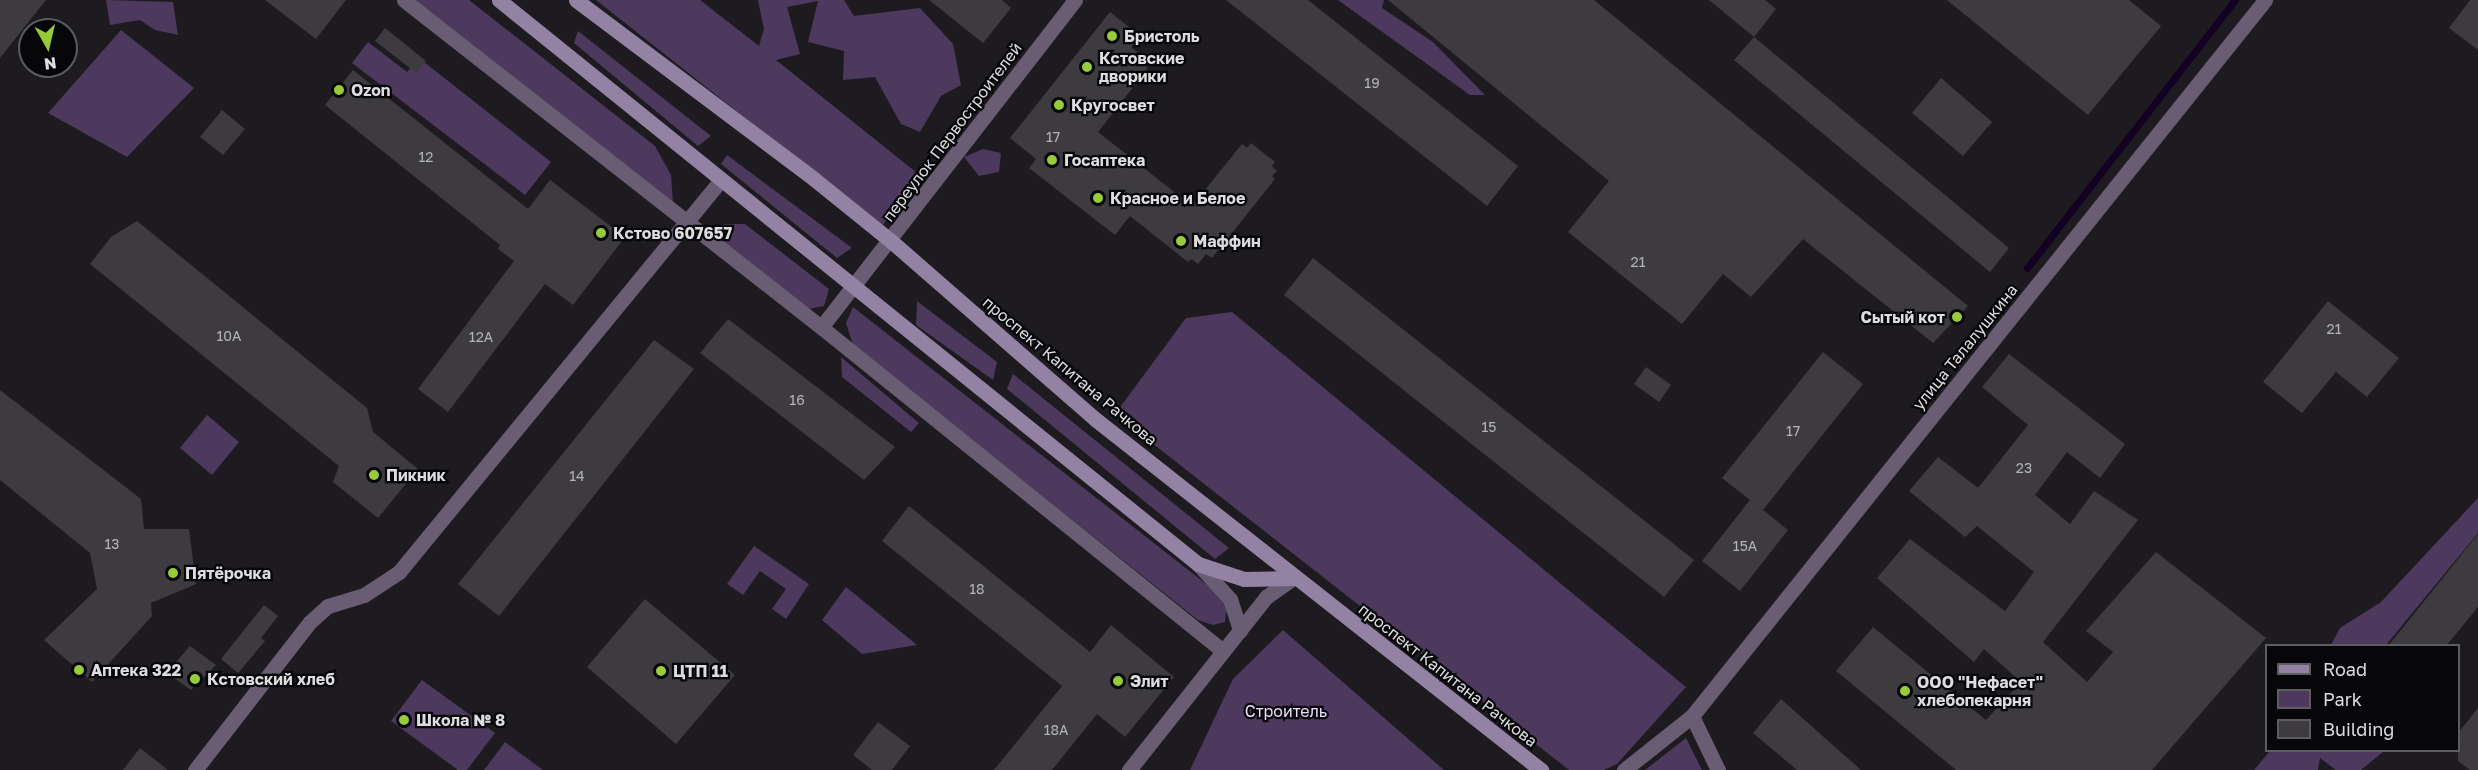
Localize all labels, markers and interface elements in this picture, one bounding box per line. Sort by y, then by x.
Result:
north arrow [18,18,78,78]
place label: Бристоль [1124,26,1200,46]
marker: Бристоль [1105,29,1119,43]
street label: переулок Первостроителей [878,39,1026,225]
place label: Кстовские дворики [1099,48,1184,86]
text: N [43,53,58,75]
marker: Кстовские дворики [1080,60,1094,74]
house number: 19 [1364,75,1380,91]
place label: Ozon [351,80,391,100]
marker: Ozon [332,83,346,97]
place label: Кругосвет [1071,95,1155,115]
marker: Кругосвет [1052,98,1066,112]
house number: 17 [1046,129,1060,145]
house number: 12 [419,149,433,165]
place label: Госаптека [1064,150,1145,170]
marker: Госаптека [1045,153,1059,167]
place label: Красное и Белое [1110,188,1245,208]
marker: Красное и Белое [1091,191,1105,205]
place label: Кстово 607657 [613,223,732,243]
marker: Кстово 607657 [594,226,608,240]
place label: Маффин [1193,231,1261,251]
marker: Маффин [1174,234,1188,248]
house number: 21 [1631,254,1645,270]
street label: улица Талалушкина [1909,280,2021,414]
street label: проспект Капитана Рачкова [979,292,1161,450]
place label: Сытый кот [1861,307,1945,327]
marker: Сытый кот [1950,310,1964,324]
house number: 21 [2327,321,2341,337]
house number: 10А [217,328,241,344]
house number: 12А [469,329,493,345]
house number: 16 [789,392,805,408]
house number: 15 [1482,419,1496,435]
house number: 17 [1786,423,1800,439]
house number: 23 [2016,460,2032,476]
place label: Пикник [386,465,446,485]
marker: Пикник [367,468,381,482]
house number: 14 [569,468,585,484]
house number: 13 [105,536,119,552]
house number: 15А [1733,538,1757,554]
place label: Пятёрочка [185,563,271,583]
marker: Пятёрочка [166,566,180,580]
house number: 18 [969,581,985,597]
street label: проспект Капитана Рачкова [1355,599,1541,751]
legend [2265,644,2460,752]
text: Road [2323,658,2367,680]
place label: Аптека 322 [91,660,181,680]
place label: ЦТП 11 [673,661,728,681]
marker: Аптека 322 [72,663,86,677]
marker: ЦТП 11 [654,664,668,678]
place label: Кстовский хлеб [207,669,335,689]
place label: Элит [1130,671,1169,691]
marker: Кстовский хлеб [188,672,202,686]
place label: ООО "Нефасет" хлебопекарня [1917,672,2043,710]
marker: Элит [1111,674,1125,688]
marker: ООО "Нефасет" хлебопекарня [1898,684,1912,698]
text: Park [2323,688,2362,710]
park label: Строитель [1245,701,1327,721]
place label: Школа № 8 [416,710,505,730]
marker: Школа № 8 [397,713,411,727]
text: Building [2323,718,2394,740]
house number: 18А [1044,722,1068,738]

